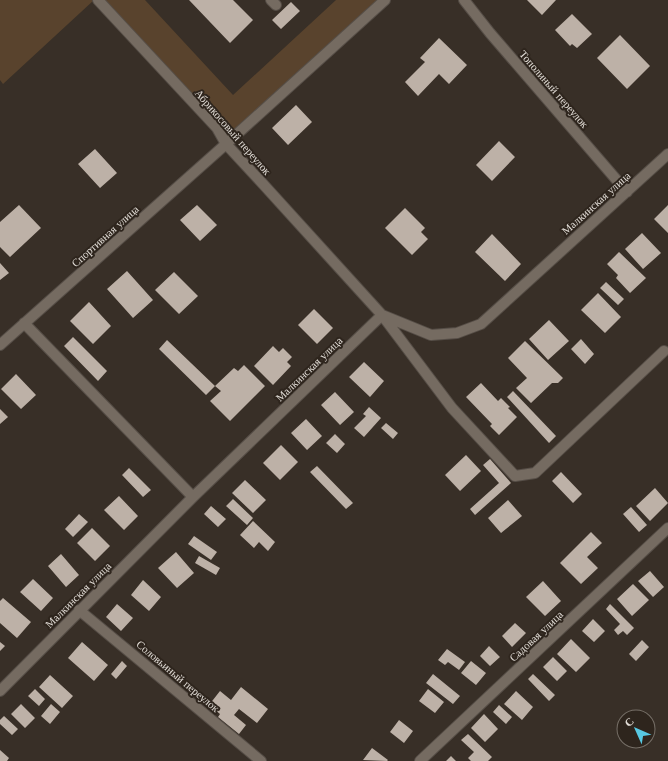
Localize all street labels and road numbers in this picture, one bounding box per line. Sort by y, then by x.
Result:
street label: Тополиный переулок [516,47,592,131]
street label: Абрикосовый переулок [192,86,275,178]
street label: Малкинская улица [559,168,633,238]
street label: Спортивная улица [68,202,142,270]
street label: Малкинская улица [273,333,345,404]
street label: Малкинская улица [42,559,114,631]
street label: Садовая улица [506,607,566,665]
street label: Соловьиный переулок [134,637,223,715]

